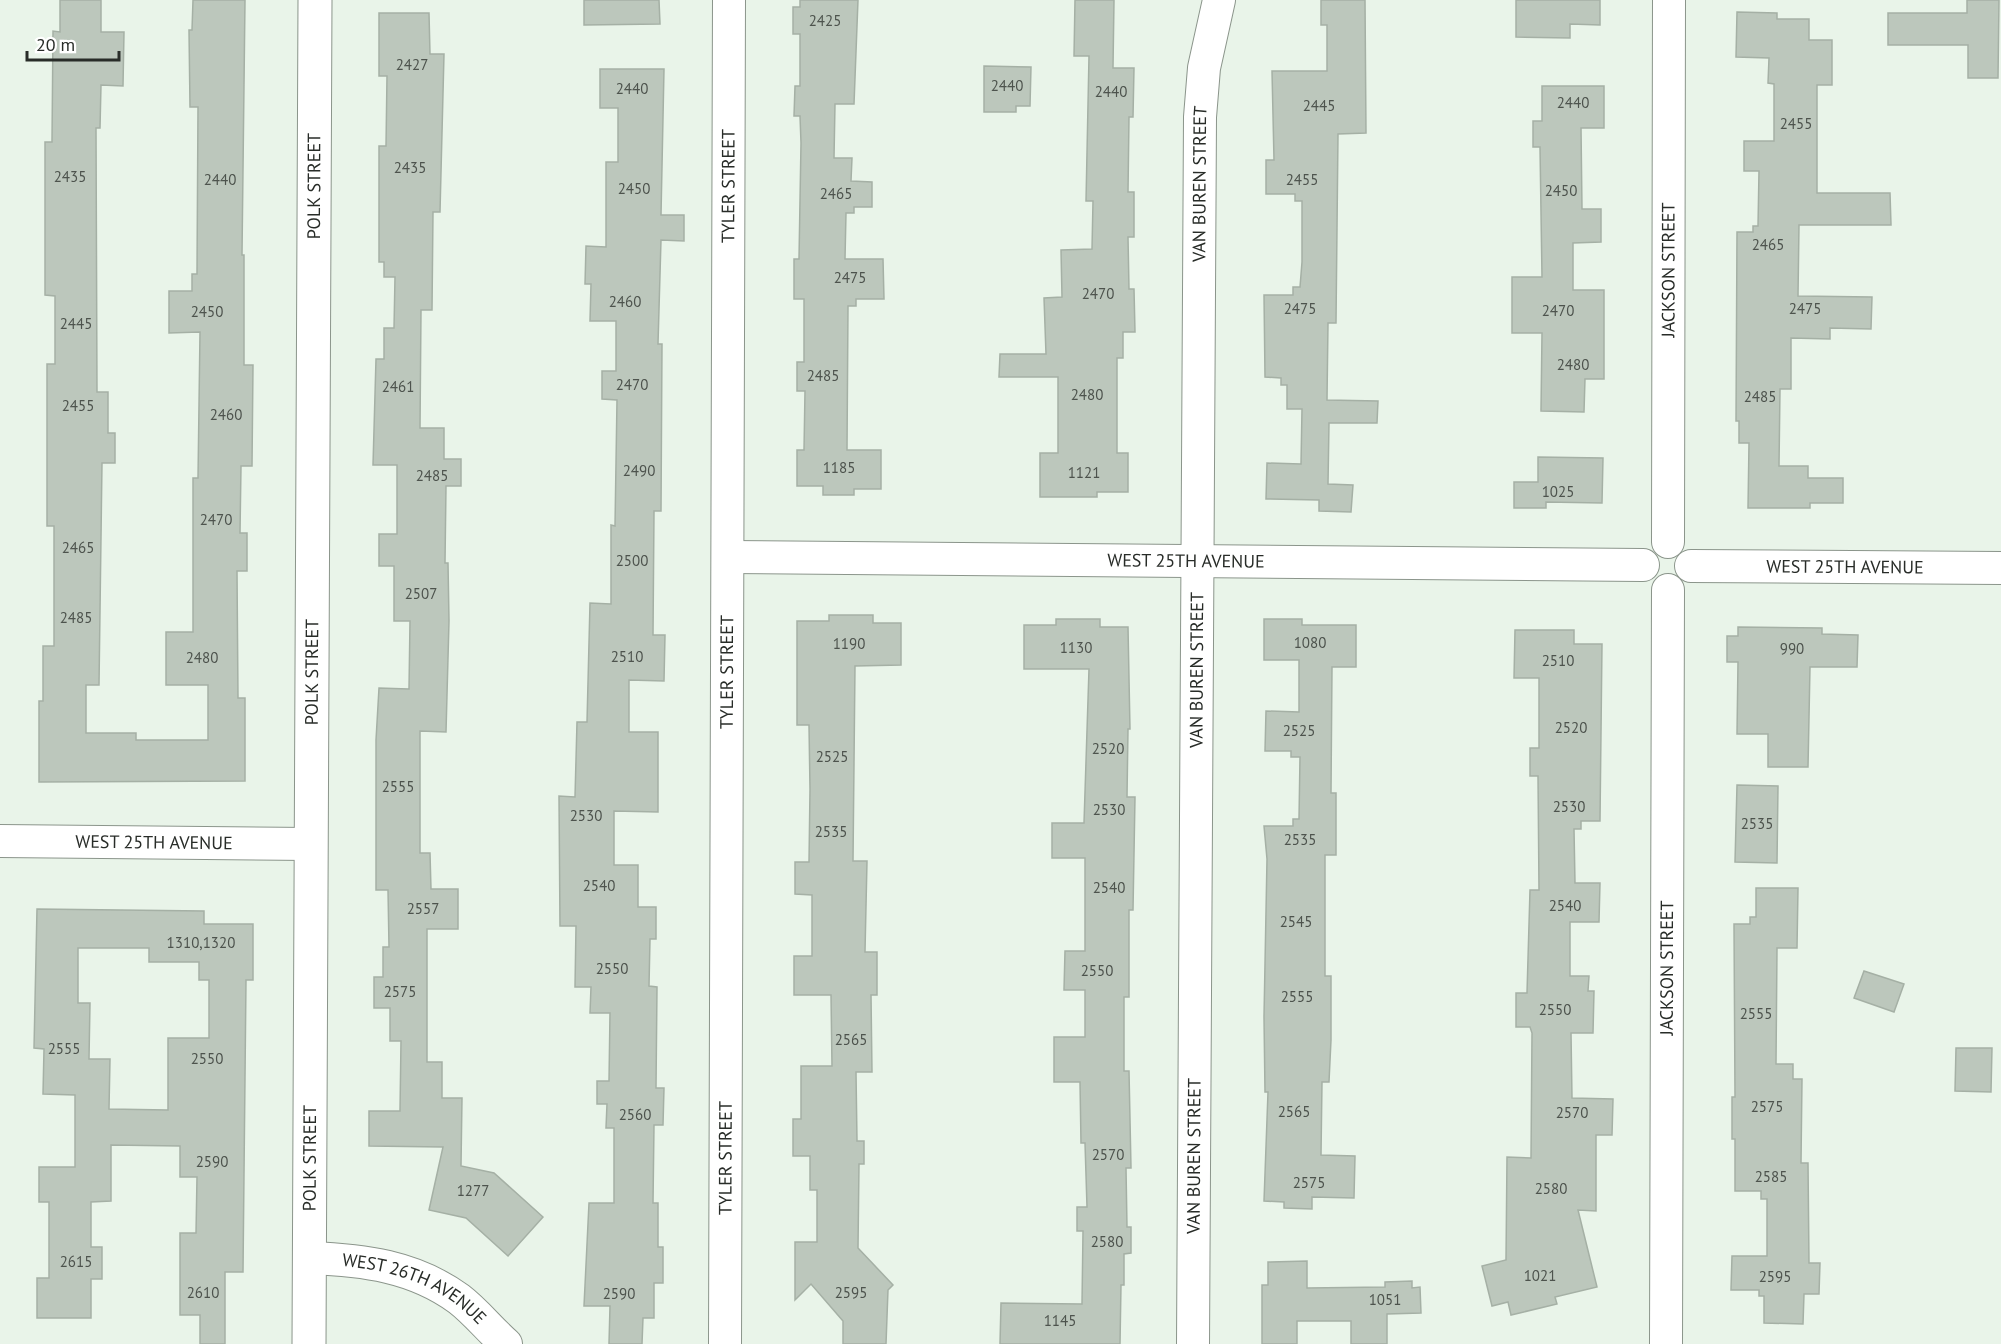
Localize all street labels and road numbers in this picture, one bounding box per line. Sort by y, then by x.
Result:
street label: VAN BUREN STREET [1187,105,1212,263]
street label: TYLER STREET [716,129,740,243]
street label: POLK STREET [302,133,325,239]
street label: JACKSON STREET [1656,202,1680,339]
street label: WEST 25TH AVENUE [1107,548,1265,573]
street label: WEST 25TH AVENUE [1766,554,1924,579]
street label: VAN BUREN STREET [1184,592,1208,749]
street label: TYLER STREET [715,615,738,729]
street label: POLK STREET [300,619,323,725]
street label: WEST 25TH AVENUE [75,830,233,854]
street label: JACKSON STREET [1655,900,1678,1037]
street label: VAN BUREN STREET [1182,1078,1206,1235]
street label: TYLER STREET [713,1101,737,1215]
street label: POLK STREET [298,1105,321,1211]
street label: WEST 26TH AVENUE [341,1248,492,1329]

